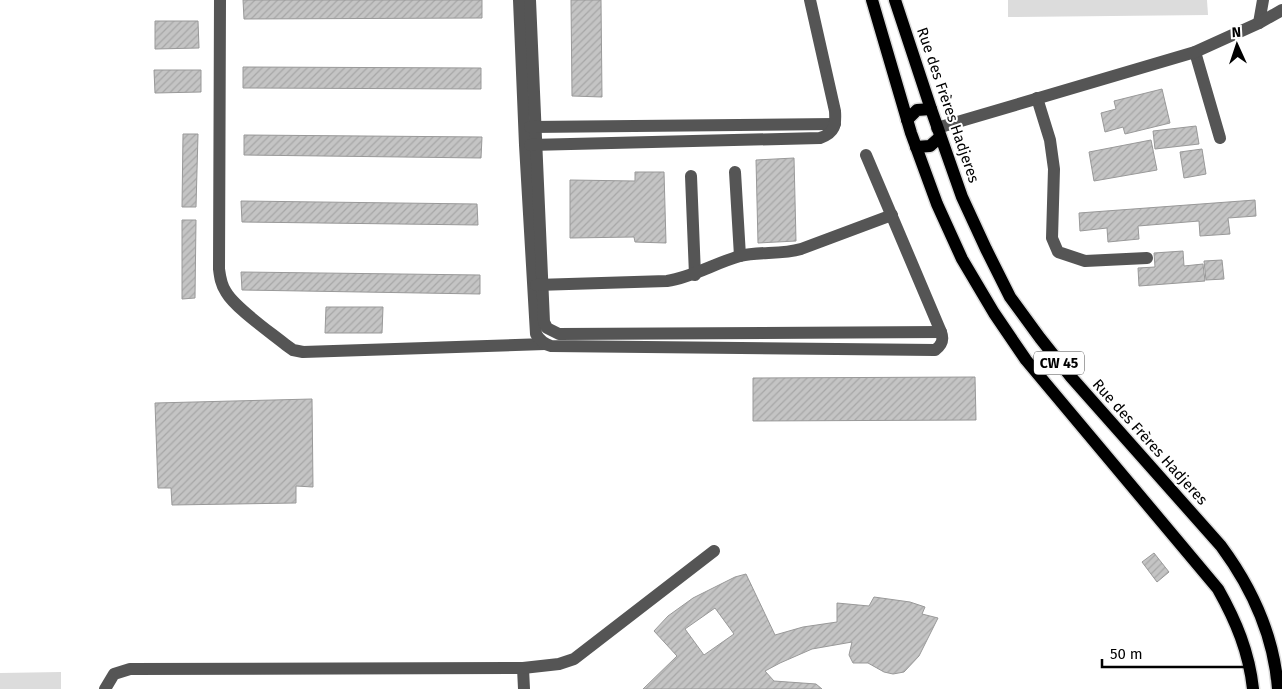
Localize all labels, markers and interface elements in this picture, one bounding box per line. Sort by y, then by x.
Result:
north arrow [1212,20,1262,70]
text: N [1231,24,1241,41]
street label: Rue des Frères Hadjeres [913,25,983,185]
road number: CW 45 [1034,352,1084,374]
street label: Rue des Frères Hadjeres [1089,375,1211,509]
scale bar [1102,636,1251,668]
text: 50 m [1110,645,1143,663]

